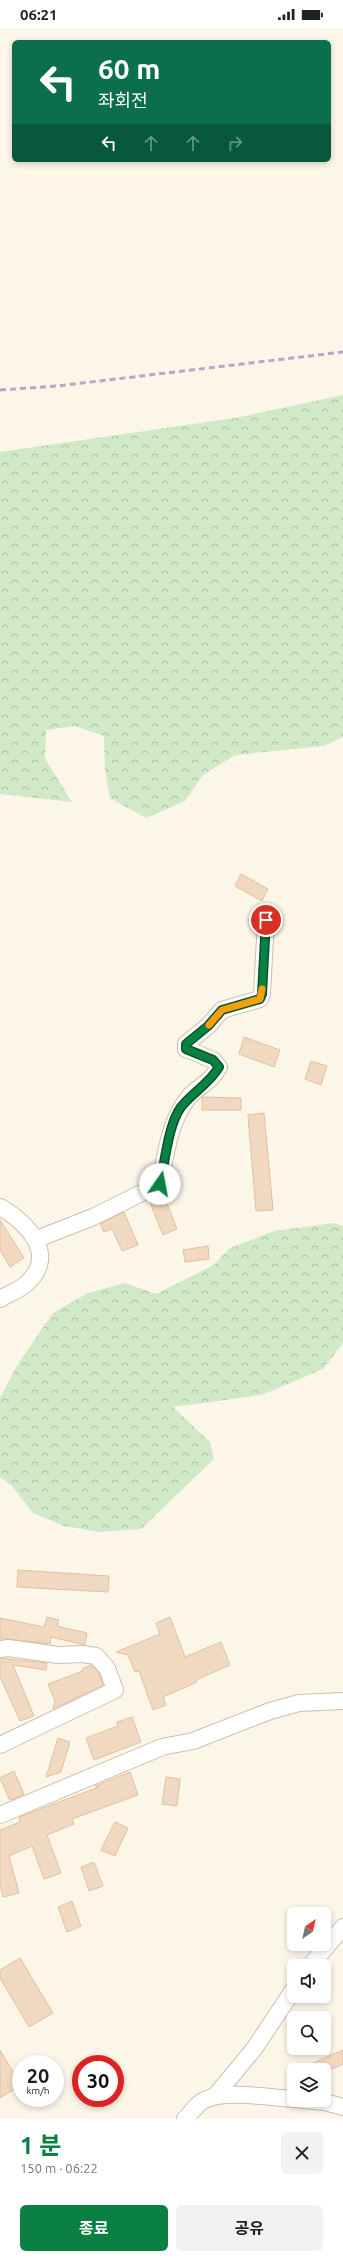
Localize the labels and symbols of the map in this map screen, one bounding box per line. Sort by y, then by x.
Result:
pin [249,903,283,937]
position arrow [139,1163,181,1205]
north arrow [287,1907,331,1951]
speed limit sign: 30 [72,2055,124,2107]

